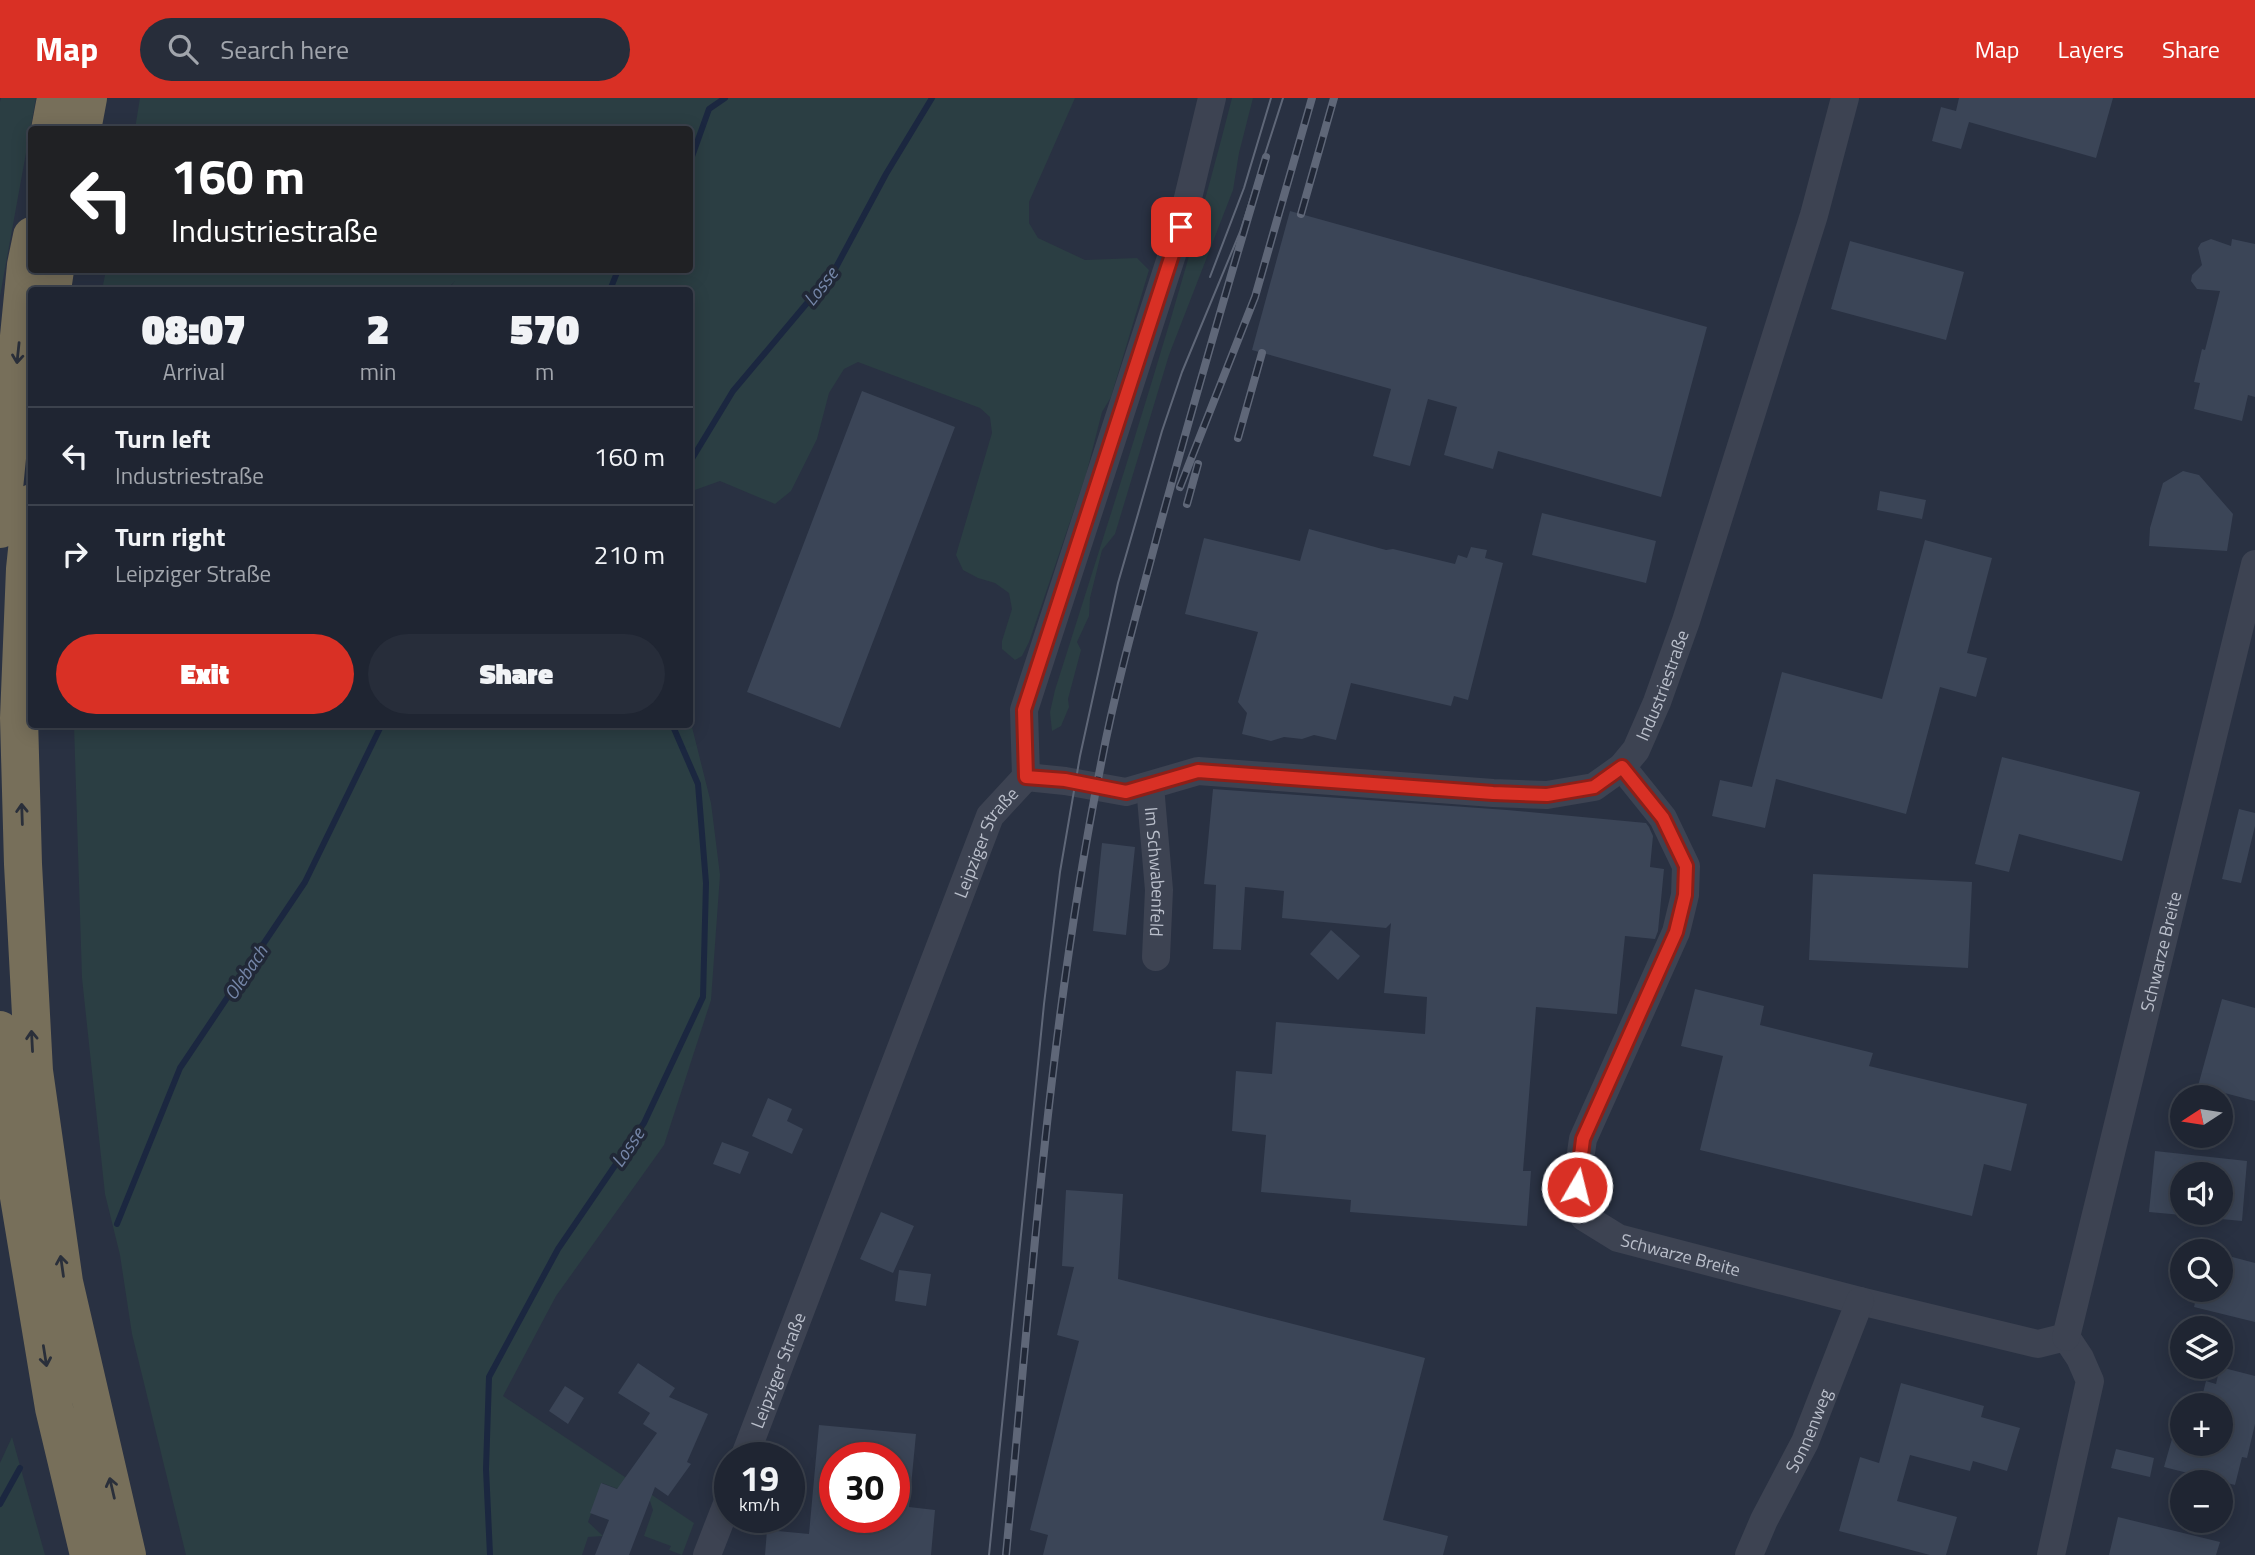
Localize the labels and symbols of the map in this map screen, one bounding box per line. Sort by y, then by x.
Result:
pin [1151,197,1211,257]
water label: Losse [796,259,845,312]
one-way arrow [11,341,24,364]
street label: Industriestraße [1628,626,1695,745]
street label: Leipziger Straße [946,781,1024,902]
one-way arrow [15,803,29,826]
street label: Im Schwabenfeld [1138,806,1173,937]
street label: Schwarze Breite [2133,888,2188,1014]
water label: Olebach [216,938,274,1005]
one-way arrow [26,1030,39,1053]
north arrow [2170,1085,2233,1148]
water label: Losse [603,1120,652,1173]
position arrow [1540,1150,1614,1224]
street label: Schwarze Breite [1618,1226,1744,1283]
one-way arrow [55,1256,68,1278]
street label: Leipziger Straße [743,1308,812,1432]
one-way arrow [39,1344,52,1367]
street label: Sonnenweg [1778,1385,1838,1477]
speed limit sign: 30 [819,1442,910,1533]
one-way arrow [104,1478,117,1500]

